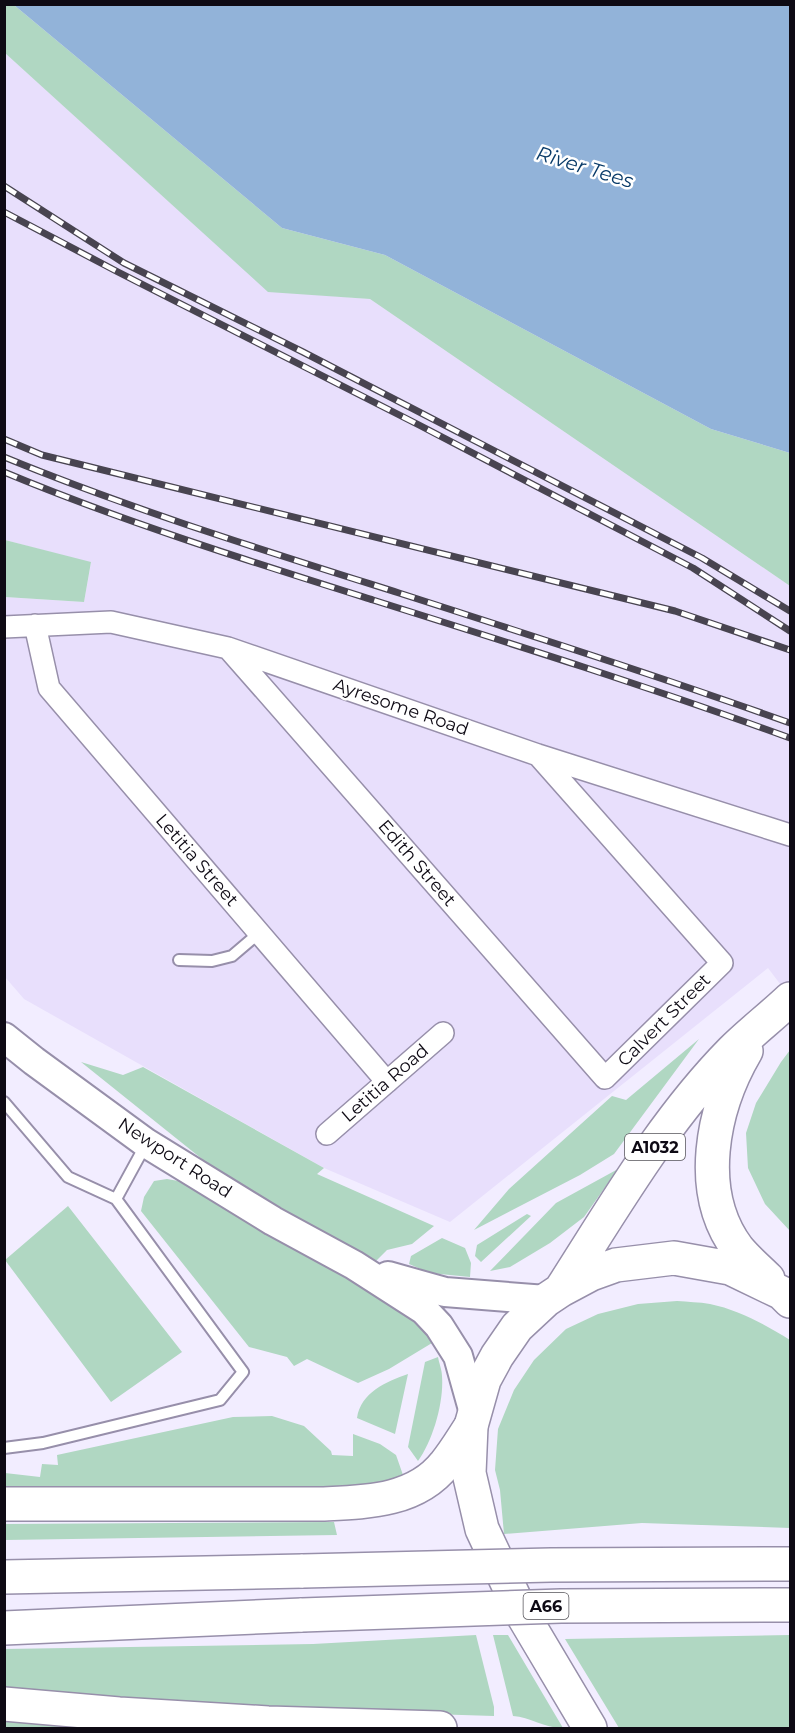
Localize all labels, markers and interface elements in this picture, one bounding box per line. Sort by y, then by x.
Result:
water label: River Tees [534,141,637,193]
street label: Ayresome Road [330,673,472,741]
street label: Letitia Street [151,809,243,911]
street label: Edith Street [373,815,461,911]
street label: Calvert Street [613,969,715,1071]
street label: Letitia Road [337,1039,433,1127]
street label: Newport Road [114,1113,236,1203]
road number: A1032 [625,1134,685,1160]
road number: A66 [524,1593,568,1619]

